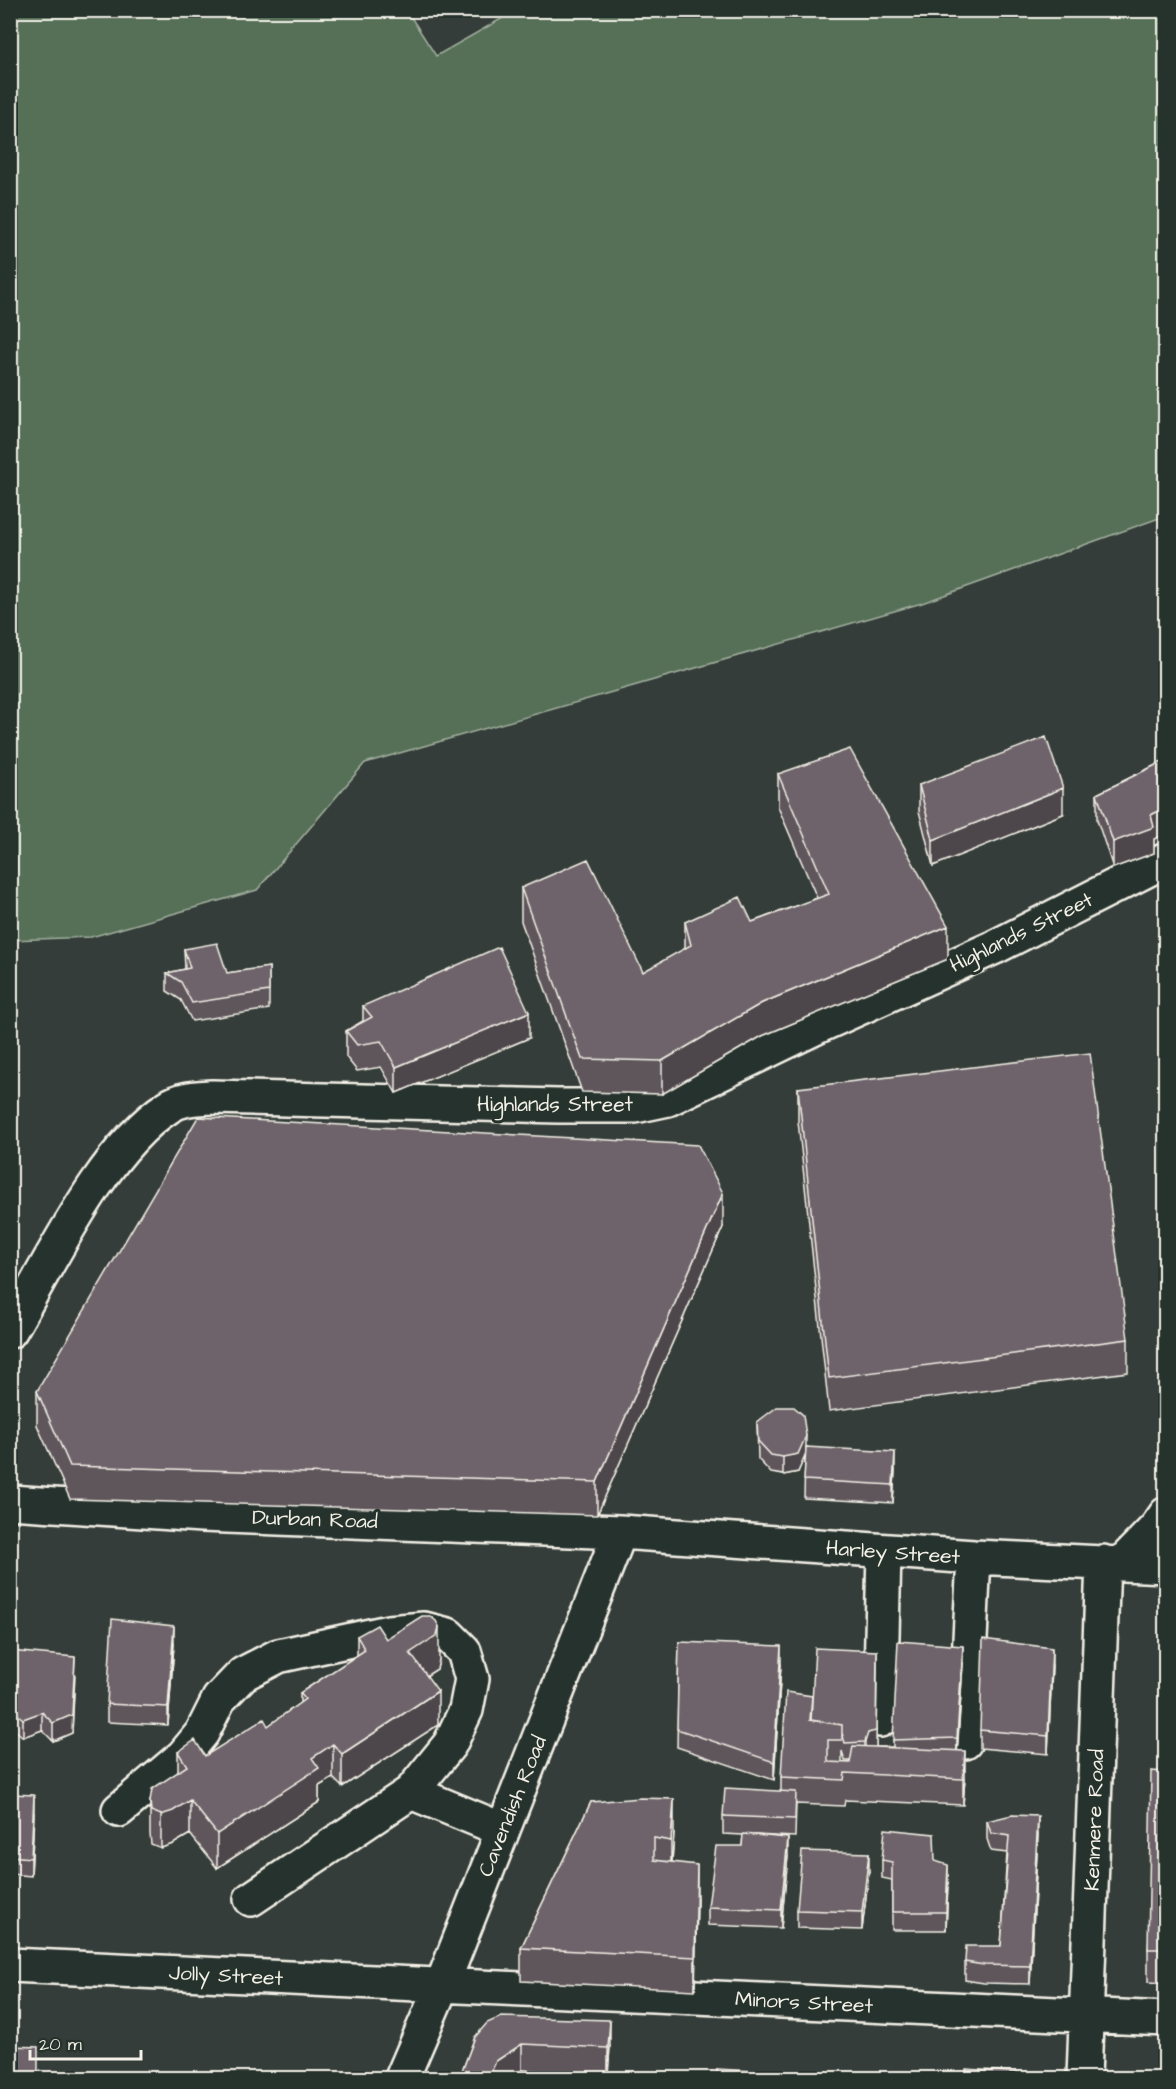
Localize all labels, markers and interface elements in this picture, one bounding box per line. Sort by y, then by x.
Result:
street label: Highlands Street [945,885,1099,981]
street label: Highlands Street [477,1090,634,1121]
street label: Durban Road [252,1503,378,1536]
street label: Harley Street [825,1533,962,1574]
street label: Cavendish Road [471,1731,554,1881]
street label: Kenmere Road [1078,1748,1111,1891]
street label: Jolly Street [168,1958,284,1995]
street label: Minors Street [734,1984,874,2021]
scale bar [30,2023,141,2061]
text: 20 m [39,2032,82,2057]

